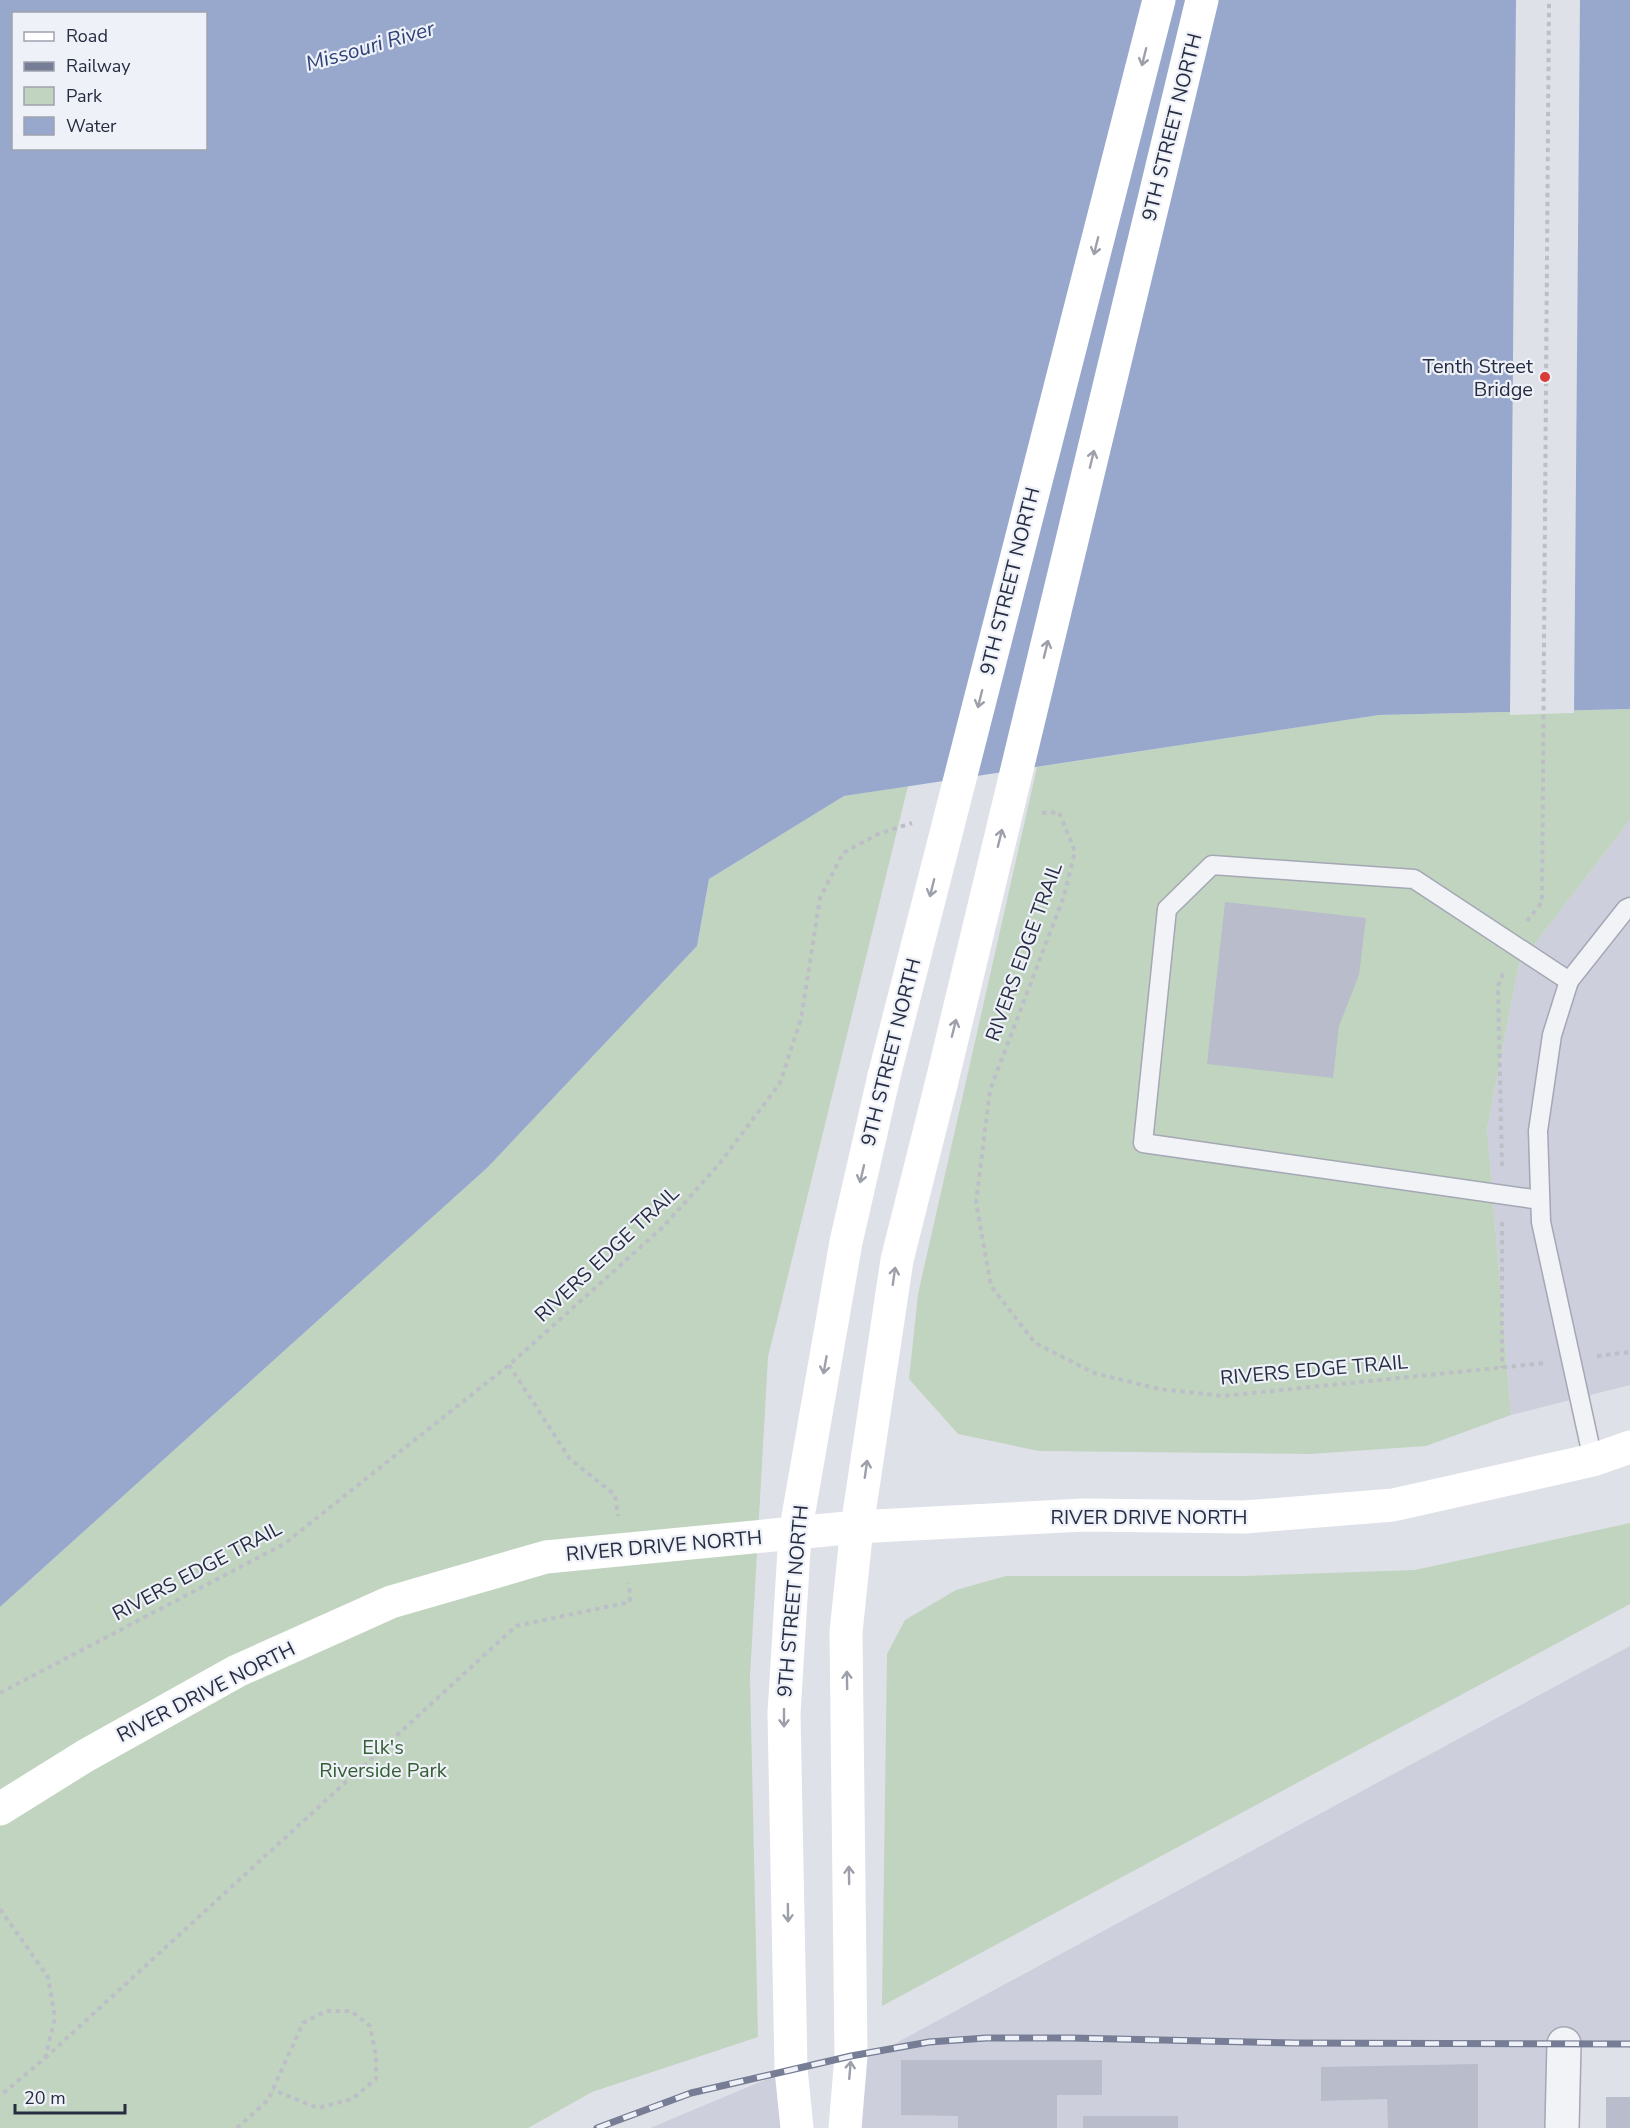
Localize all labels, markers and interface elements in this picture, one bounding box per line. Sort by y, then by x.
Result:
legend [12,12,207,150]
water label: Missouri River [302,14,438,78]
text: Road [66,24,108,48]
street label: 9TH STREET NORTH [1136,30,1208,224]
one-way arrow [1138,47,1150,66]
text: Railway [66,54,131,78]
text: Park [66,84,103,108]
text: Water [66,114,117,138]
one-way arrow [1090,236,1102,255]
place label: Tenth Street Bridge [1422,353,1534,403]
marker: Tenth Street Bridge [1538,370,1552,384]
one-way arrow [1086,450,1098,469]
street label: 9TH STREET NORTH [974,484,1046,678]
one-way arrow [1040,640,1052,659]
one-way arrow [974,689,986,708]
one-way arrow [995,829,1007,848]
street label: RIVERS EDGE TRAIL [979,859,1069,1045]
one-way arrow [925,878,937,897]
street label: 9TH STREET NORTH [855,955,927,1149]
one-way arrow [949,1019,961,1038]
one-way arrow [855,1164,867,1183]
street label: RIVERS EDGE TRAIL [529,1180,685,1328]
one-way arrow [889,1267,900,1287]
street label: RIVERS EDGE TRAIL [1219,1348,1409,1392]
one-way arrow [819,1355,830,1375]
one-way arrow [861,1460,872,1480]
street label: 9TH STREET NORTH [771,1504,815,1698]
street label: RIVER DRIVE NORTH [1051,1504,1247,1531]
street label: RIVERS EDGE TRAIL [108,1515,287,1627]
street label: RIVER DRIVE NORTH [565,1524,763,1568]
street label: RIVER DRIVE NORTH [112,1635,300,1749]
one-way arrow [841,1670,852,1690]
one-way arrow [778,1707,790,1727]
park label: Elk's Riverside Park [319,1734,448,1784]
one-way arrow [843,1865,855,1885]
one-way arrow [782,1902,794,1922]
one-way arrow [845,2060,856,2080]
scale bar [15,2077,124,2115]
text: 20 m [24,2086,66,2110]

